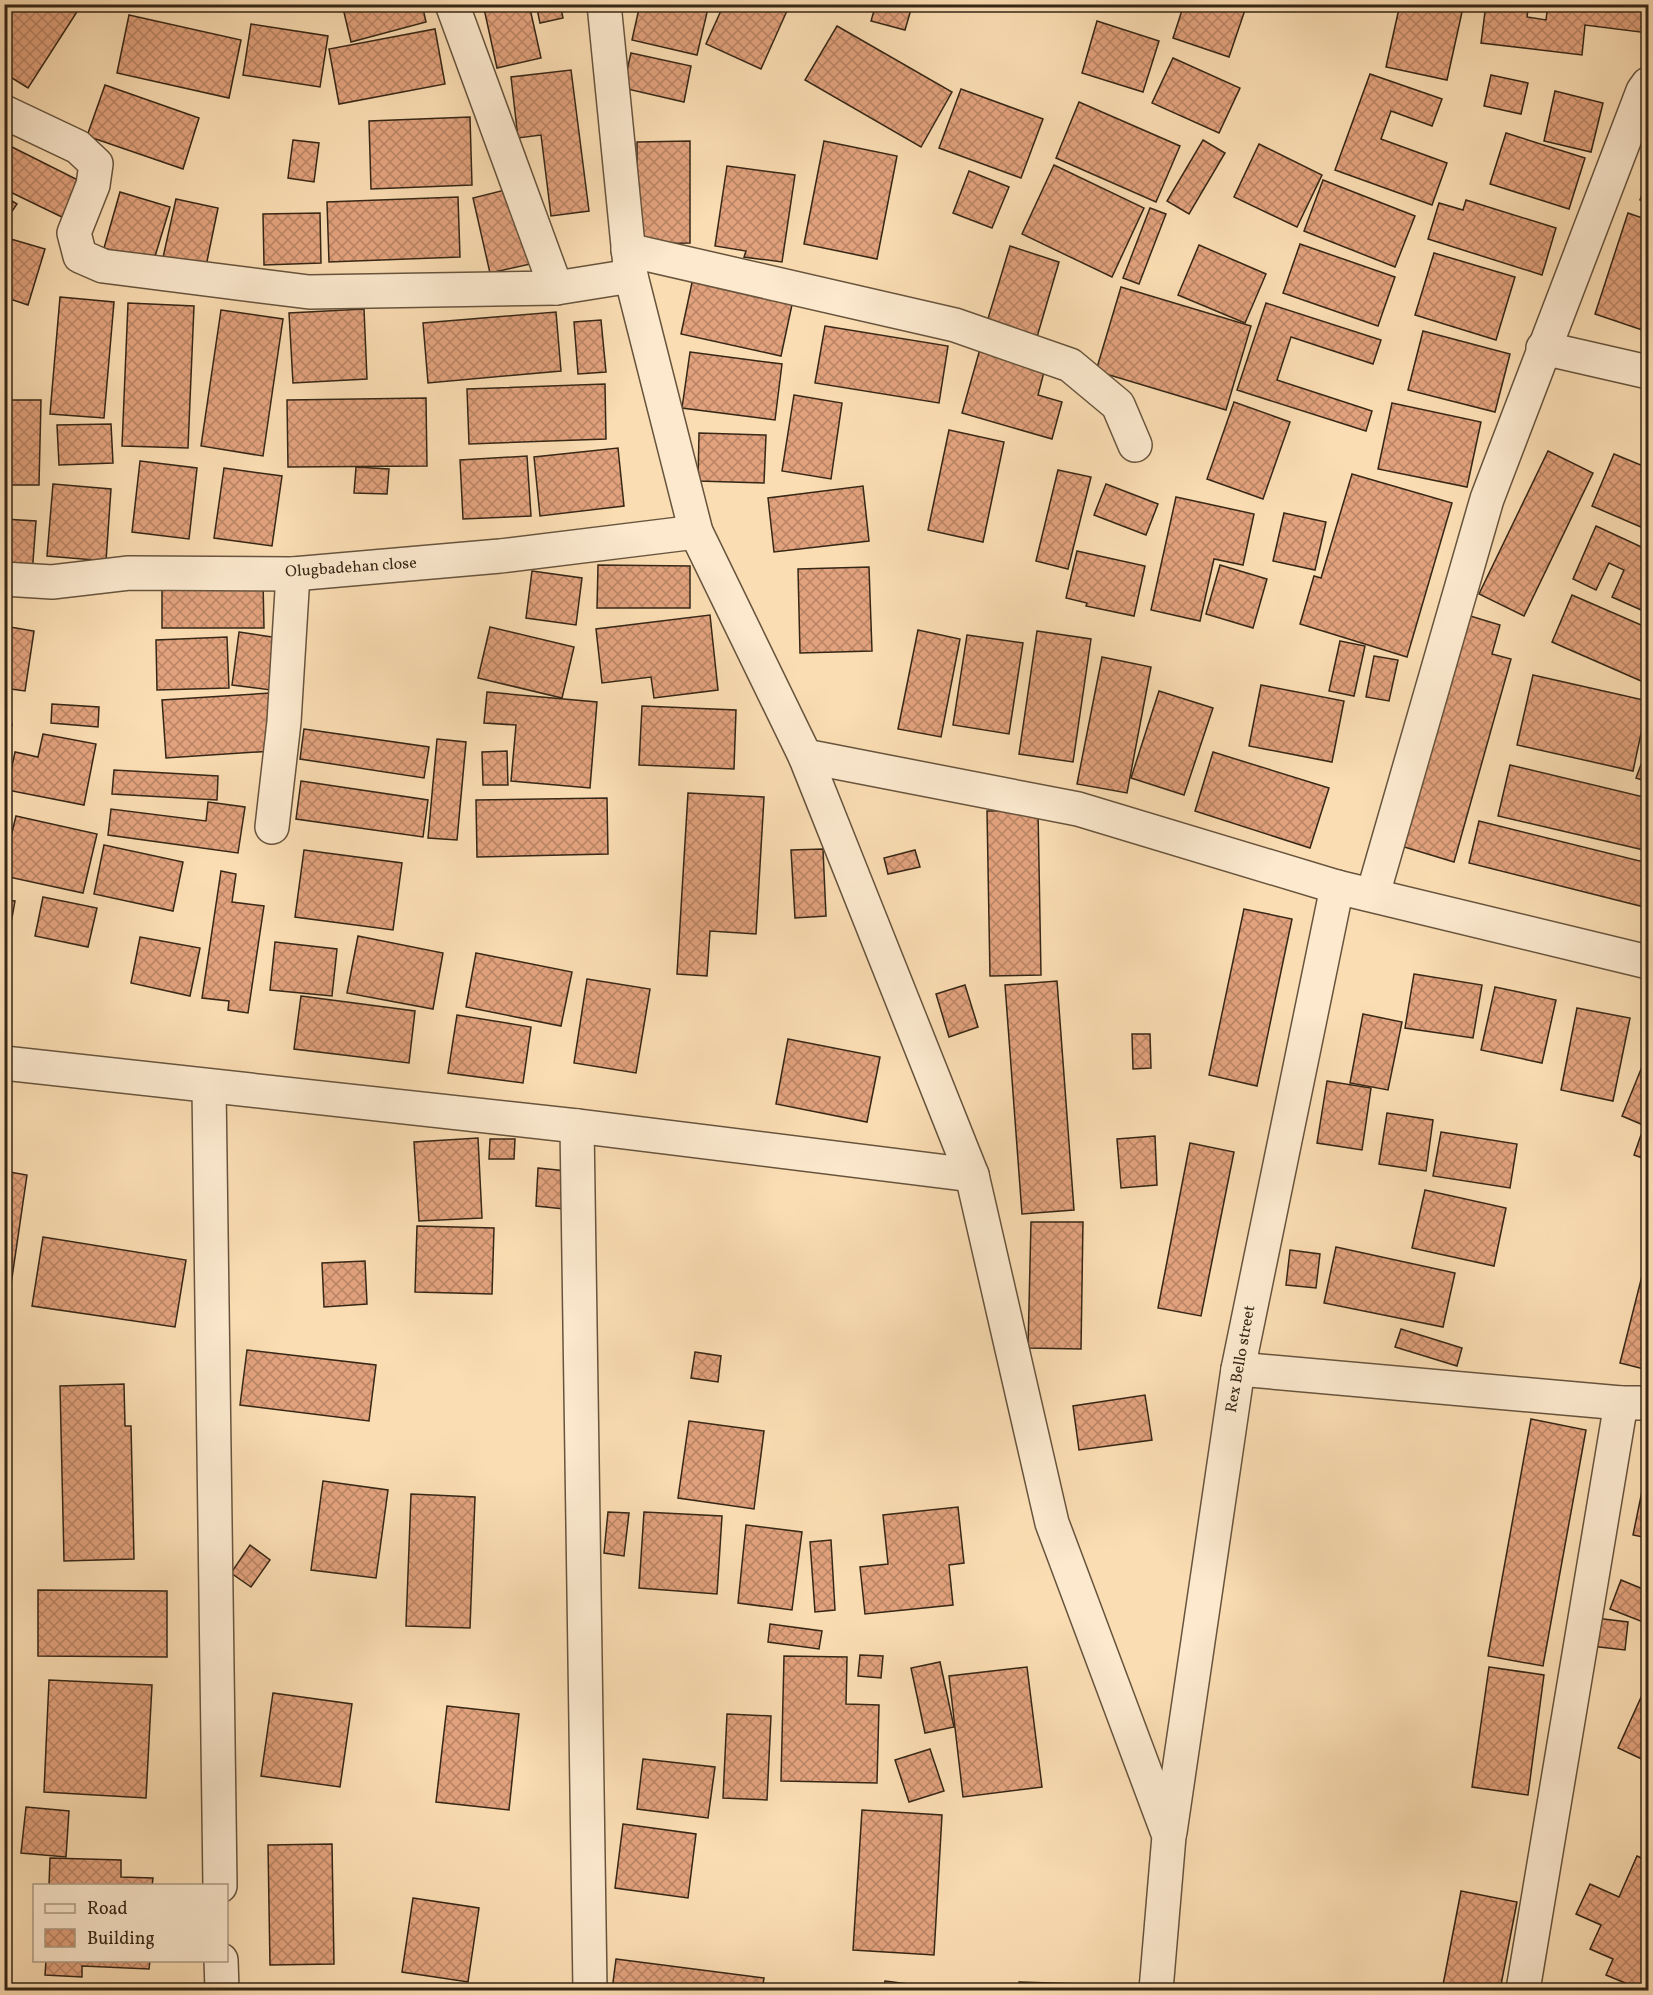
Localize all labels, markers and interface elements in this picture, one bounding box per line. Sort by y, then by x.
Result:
street label: Olugbadehan close [285,552,417,584]
street label: Rex Bello street [1221,1303,1261,1414]
legend [33,1884,228,1962]
text: Road [87,1897,128,1922]
text: Building [87,1927,155,1952]

